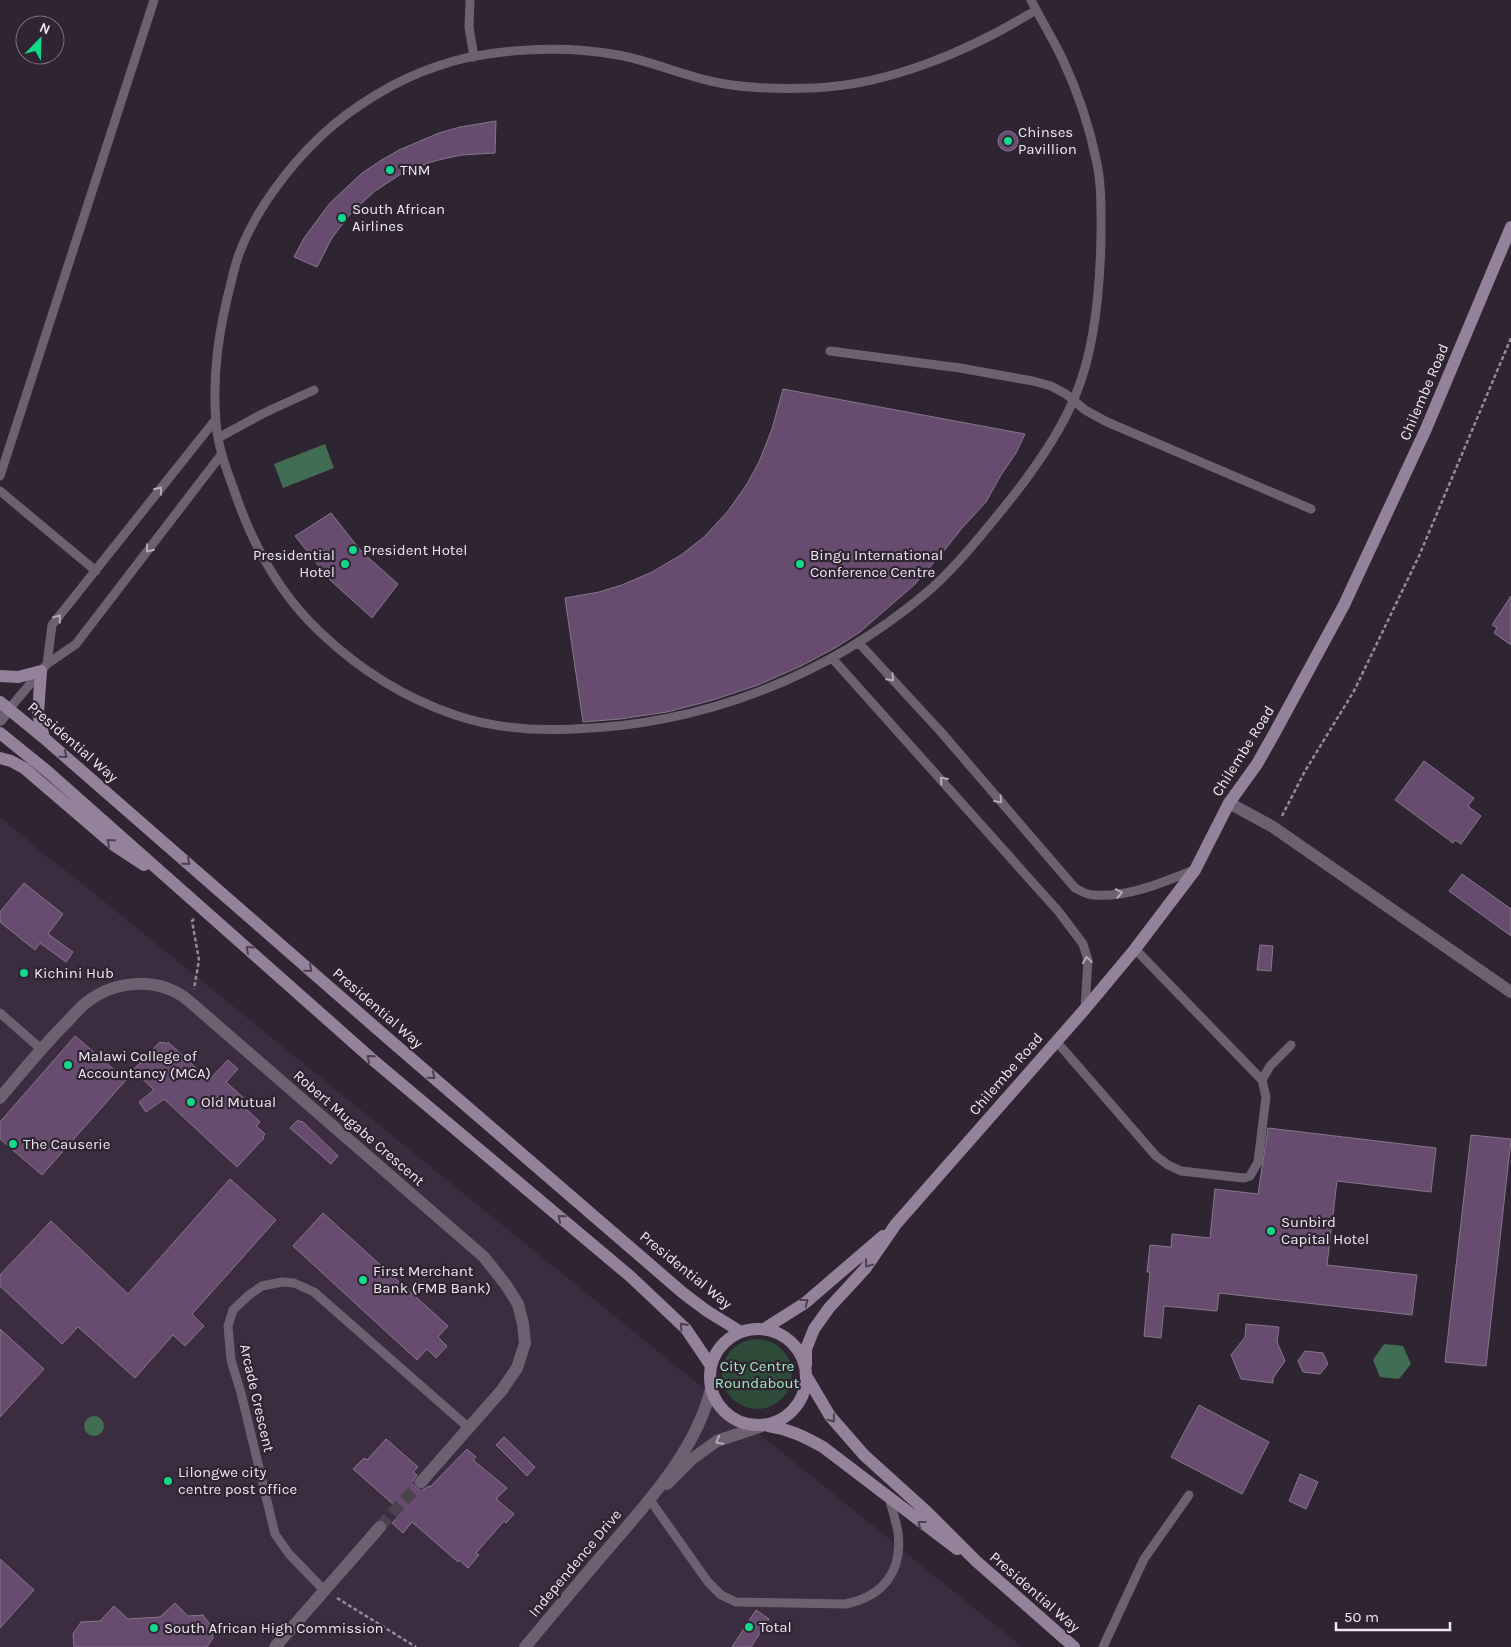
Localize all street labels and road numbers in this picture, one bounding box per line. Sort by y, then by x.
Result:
street label: Chilembe Road [1396,341,1452,443]
street label: Presidential Way [24,698,122,786]
street label: Chilembe Road [1208,702,1278,800]
street label: Presidential Way [329,964,427,1052]
street label: Chilembe Road [965,1029,1047,1119]
street label: Robert Mugabe Crescent [290,1066,428,1190]
street label: Presidential Way [636,1227,736,1313]
street label: Arcade Crescent [236,1342,278,1454]
street label: Independence Drive [525,1505,625,1621]
street label: Presidential Way [986,1548,1084,1636]

